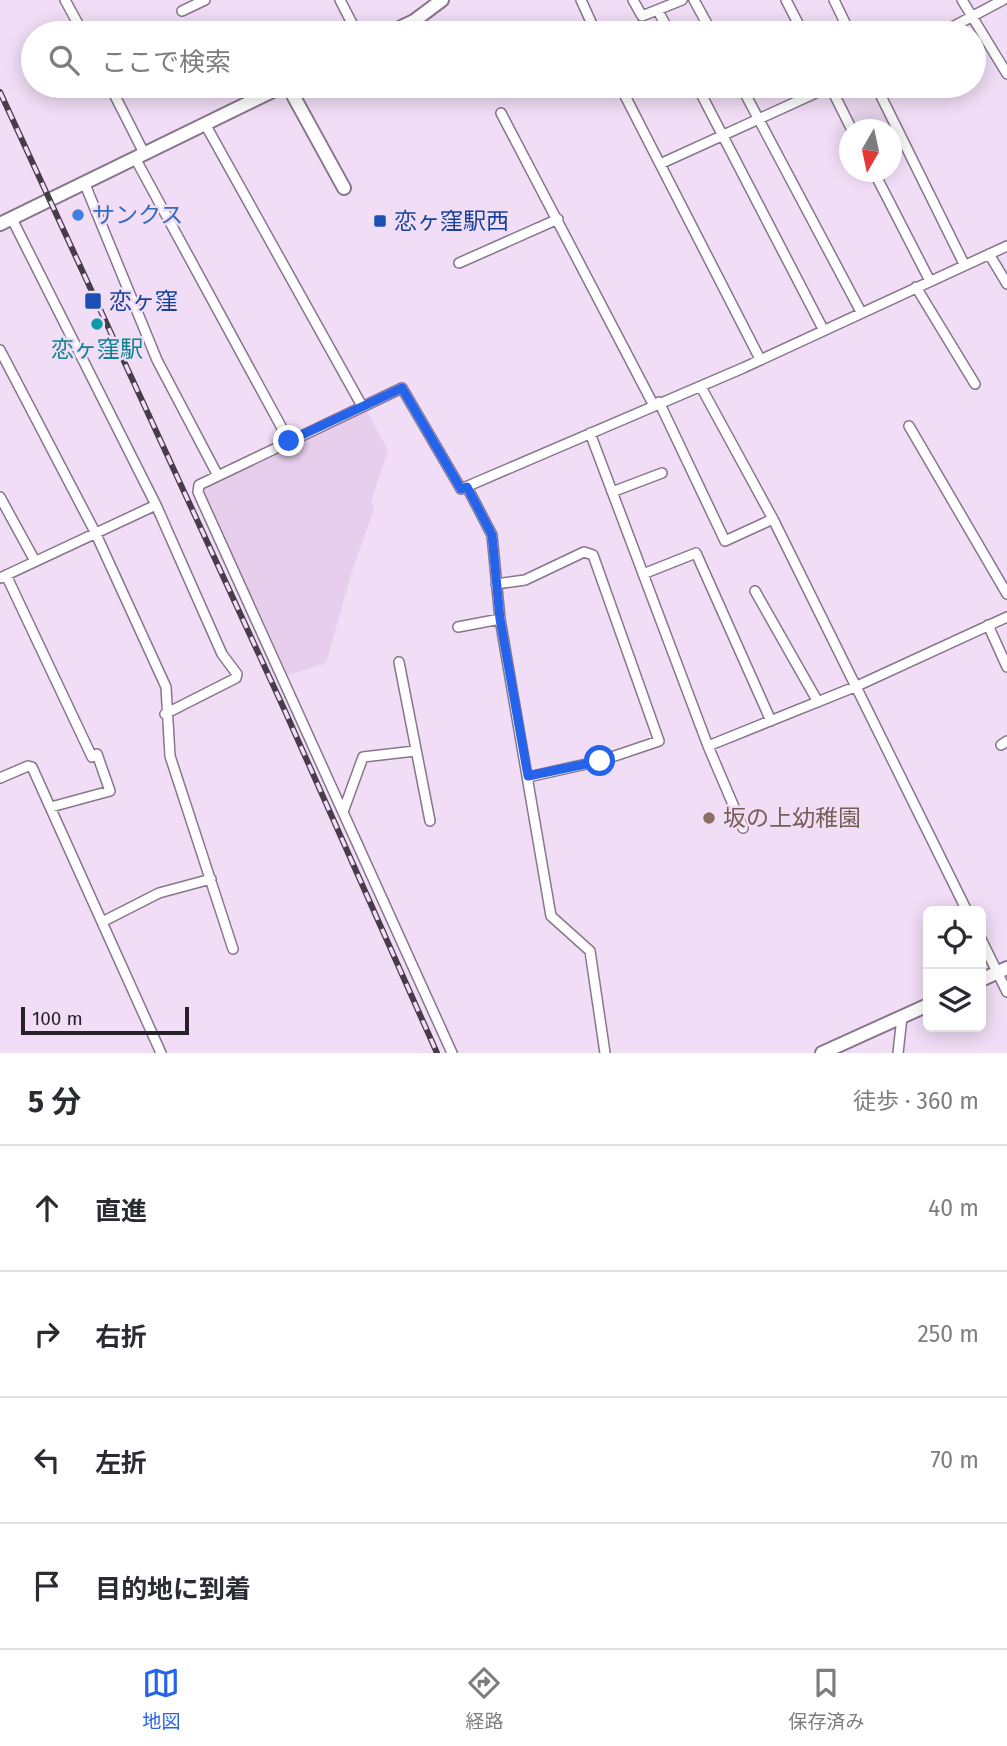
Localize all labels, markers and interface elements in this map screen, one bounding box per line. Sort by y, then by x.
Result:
search box [21,21,986,98]
icon: search [45,41,83,79]
text: ここで検索 [101,47,231,78]
north arrow [839,119,902,182]
place label: サンクス [92,201,183,229]
marker: サンクス [70,207,86,223]
place label: 恋ヶ窪駅西 [394,207,509,235]
marker: 恋ヶ窪駅西 [372,213,388,229]
place label: 恋ヶ窪 [109,287,178,315]
marker: 恋ヶ窪 [83,291,103,311]
marker: 恋ヶ窪駅 [89,316,105,332]
place label: 恋ヶ窪駅 [51,335,143,363]
route end [273,425,304,456]
route start [584,745,615,776]
place label: 坂の上幼稚園 [723,804,861,832]
marker: 坂の上幼稚園 [701,810,717,826]
map controls [923,906,986,1032]
button: locate [923,906,986,969]
button: layers [923,969,986,1032]
scale bar [21,1004,189,1036]
text: 100 m [32,1007,83,1030]
text: 5 分 [28,1084,81,1120]
text: 徒歩 · 360 m [853,1087,979,1115]
icon: ahead [28,1189,66,1227]
text: 40 m [928,1194,979,1222]
text: 直進 [95,1196,147,1227]
icon: right [28,1315,66,1353]
text: 250 m [917,1320,979,1348]
text: 右折 [95,1322,147,1353]
icon: left [28,1441,66,1479]
text: 70 m [930,1446,979,1474]
text: 左折 [95,1448,147,1479]
icon: arrive [28,1567,66,1605]
text: 目的地に到着 [95,1574,251,1605]
tab: 地図 [142,1664,181,1733]
tab: 経路 [465,1664,504,1733]
tab: 保存済み [788,1664,865,1733]

